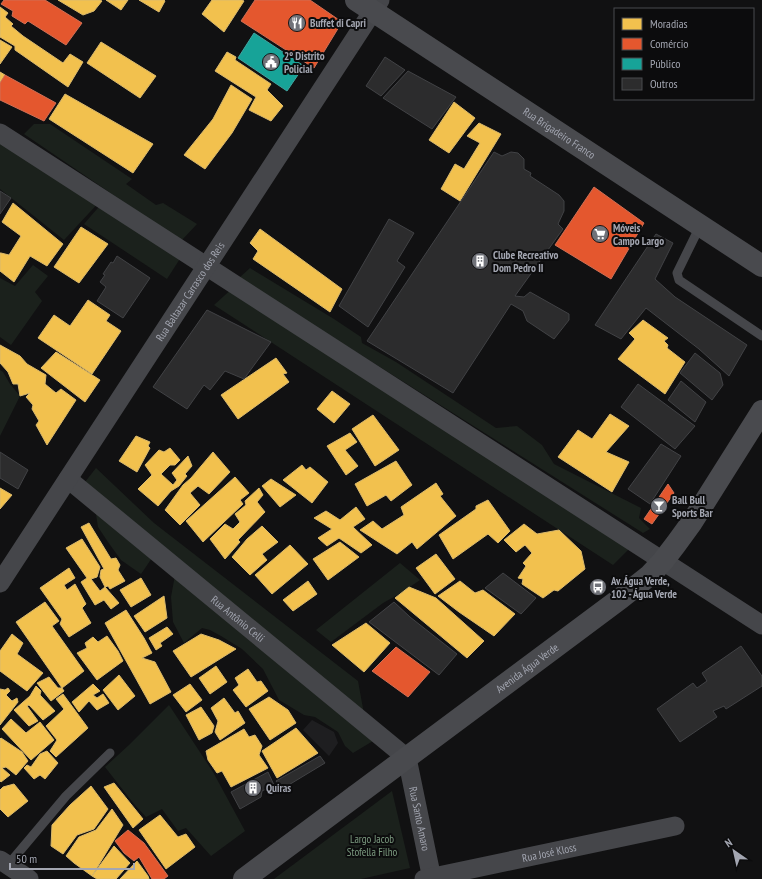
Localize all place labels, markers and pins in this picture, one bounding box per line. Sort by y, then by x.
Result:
restaurant icon: Buffet di Capri [287,13,307,33]
place label: Buffet di Capri [310,16,366,30]
place label: 2º Distrito Policial [284,49,325,76]
public building icon: 2º Distrito Policial [261,52,281,72]
place label: Móveis Campo Largo [613,221,664,248]
supermarket icon: Móveis Campo Largo [590,224,610,244]
place label: Clube Recreativo Dom Pedro II [493,248,559,275]
building icon: Clube Recreativo Dom Pedro II [470,251,490,271]
place label: Ball Bull Sports Bar [672,493,713,520]
bar icon: Ball Bull Sports Bar [649,496,669,516]
place label: Av. Água Verde, 102 - Água Verde [610,574,677,601]
bus stop icon: Av. Água Verde, 102 - Água Verde [588,577,608,597]
building icon: Quiras [243,778,263,798]
place label: Quiras [266,781,291,795]

